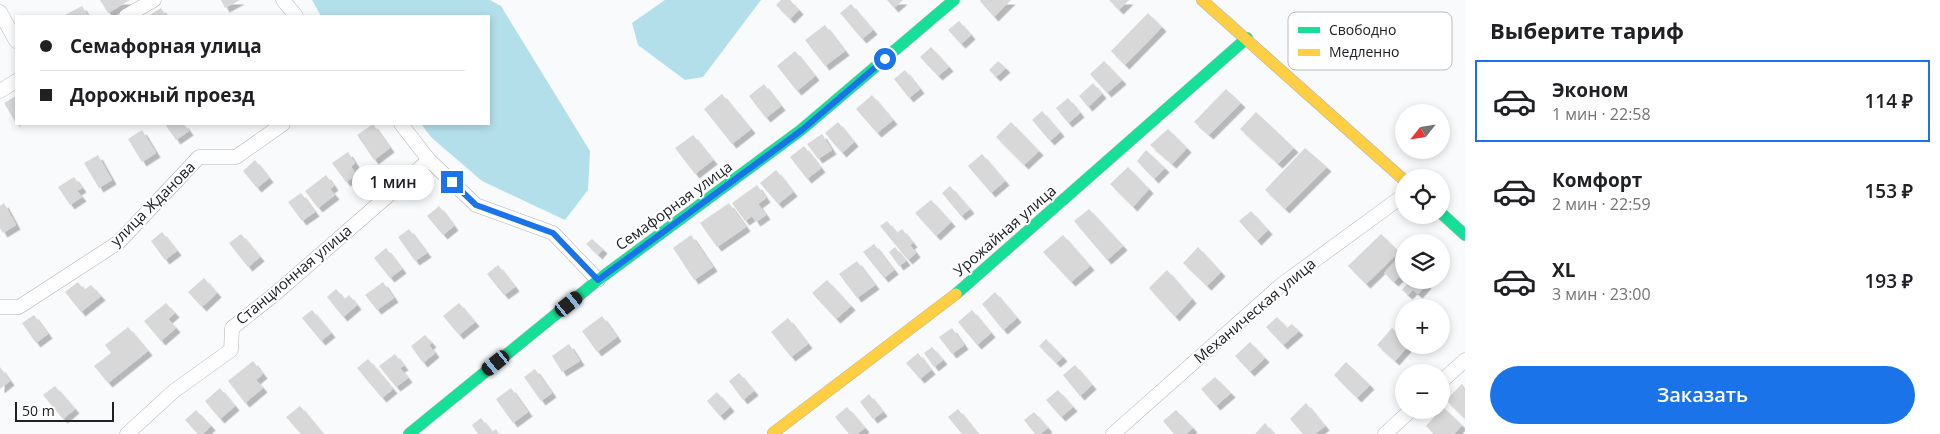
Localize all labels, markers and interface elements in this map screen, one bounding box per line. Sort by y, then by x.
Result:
legend [1288,12,1452,70]
text: Выберите тариф [1490,15,1684,45]
text: Свободно [1329,20,1396,39]
text: Семафорная улица [70,33,262,59]
text: Медленно [1329,42,1400,61]
route start [874,48,896,70]
text: Эконом [1552,77,1629,103]
icon: car [1492,79,1537,124]
text: Дорожный проезд [70,82,255,108]
text: 114 ₽ [1864,88,1913,114]
text: 1 мин · 22:58 [1552,103,1651,125]
north arrow [1395,104,1450,159]
map controls [1395,104,1450,419]
street label: Семафорная улица [611,156,736,254]
street label: улица Жданова [106,157,199,250]
callout: 1 мин [352,164,434,200]
text: Комфорт [1552,167,1642,193]
button: locate [1395,169,1450,224]
icon: car [1492,169,1537,214]
text: 1 мин [369,171,417,193]
route end [441,171,463,193]
text: 153 ₽ [1864,178,1913,204]
street label: Урожайная улица [949,180,1060,280]
text: 2 мин · 22:59 [1552,193,1651,215]
street label: Станционная улица [231,220,355,329]
button: layers [1395,234,1450,289]
street label: Механическая улица [1189,253,1320,367]
text: XL [1552,257,1575,283]
icon: car [1492,259,1537,304]
text: 193 ₽ [1864,268,1913,294]
text: 3 мин · 23:00 [1552,283,1651,305]
car [552,289,585,319]
button: + [1395,299,1450,354]
car [479,348,512,378]
button: − [1395,364,1450,419]
button: Заказать [1490,366,1915,424]
scale bar [15,399,114,422]
text: 50 m [22,401,55,420]

